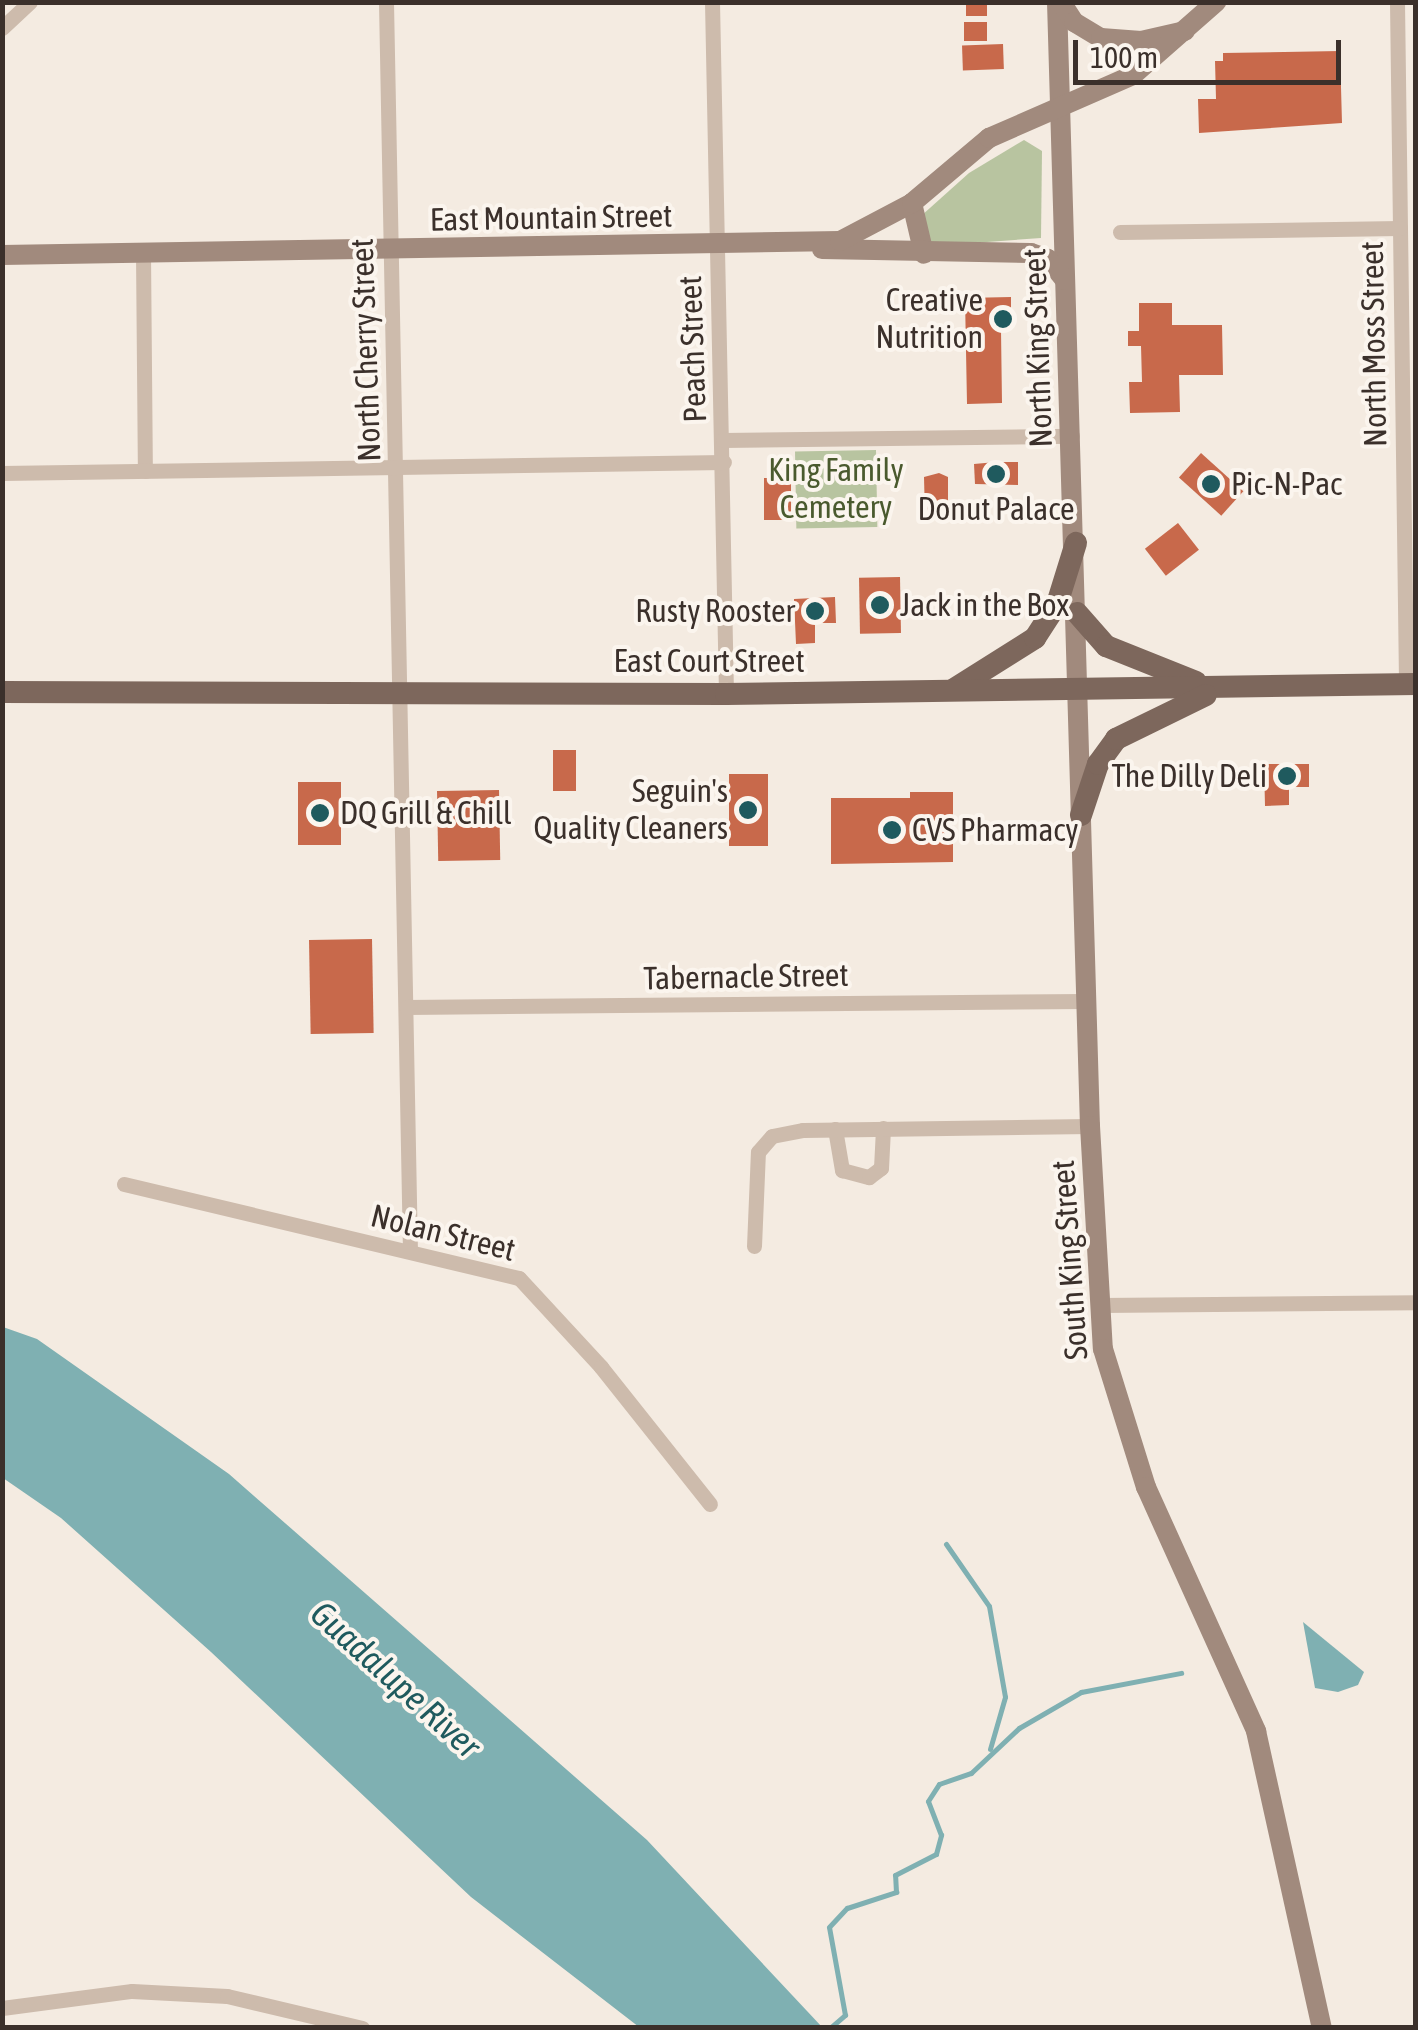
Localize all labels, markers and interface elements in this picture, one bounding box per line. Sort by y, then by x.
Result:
scale bar [1078,20,1346,82]
text: 100 m [1090,40,1158,74]
street label: East Mountain Street [429,197,673,239]
street label: North Cherry Street [343,238,389,462]
street label: North Moss Street [1353,241,1395,447]
street label: North King Street [1015,248,1061,448]
street label: Peach Street [671,275,715,423]
place label: Creative Nutrition [876,282,983,357]
marker: Creative Nutrition [992,308,1014,330]
park label: King Family Cemetery [768,452,904,527]
marker: Donut Palace [985,463,1007,485]
place label: Pic-N-Pac [1231,465,1342,503]
marker: Pic-N-Pac [1200,473,1222,495]
place label: Donut Palace [917,490,1075,528]
place label: Jack in the Box [900,586,1069,624]
place label: Rusty Rooster [635,592,795,630]
marker: Jack in the Box [869,594,891,616]
marker: Rusty Rooster [804,600,826,622]
street label: East Court Street [613,642,805,680]
place label: The Dilly Deli [1111,757,1267,795]
marker: The Dilly Deli [1276,765,1298,787]
place label: Seguin's Quality Cleaners [534,773,728,848]
place label: DQ Grill & Chill [340,794,511,832]
marker: Seguin's Quality Cleaners [737,799,759,821]
marker: DQ Grill & Chill [309,802,331,824]
place label: CVS Pharmacy [912,811,1078,849]
marker: CVS Pharmacy [881,819,903,841]
street label: Tabernacle Street [643,956,849,998]
street label: South King Street [1044,1159,1096,1361]
street label: Nolan Street [367,1197,519,1269]
water label: Guadalupe River [302,1592,490,1766]

